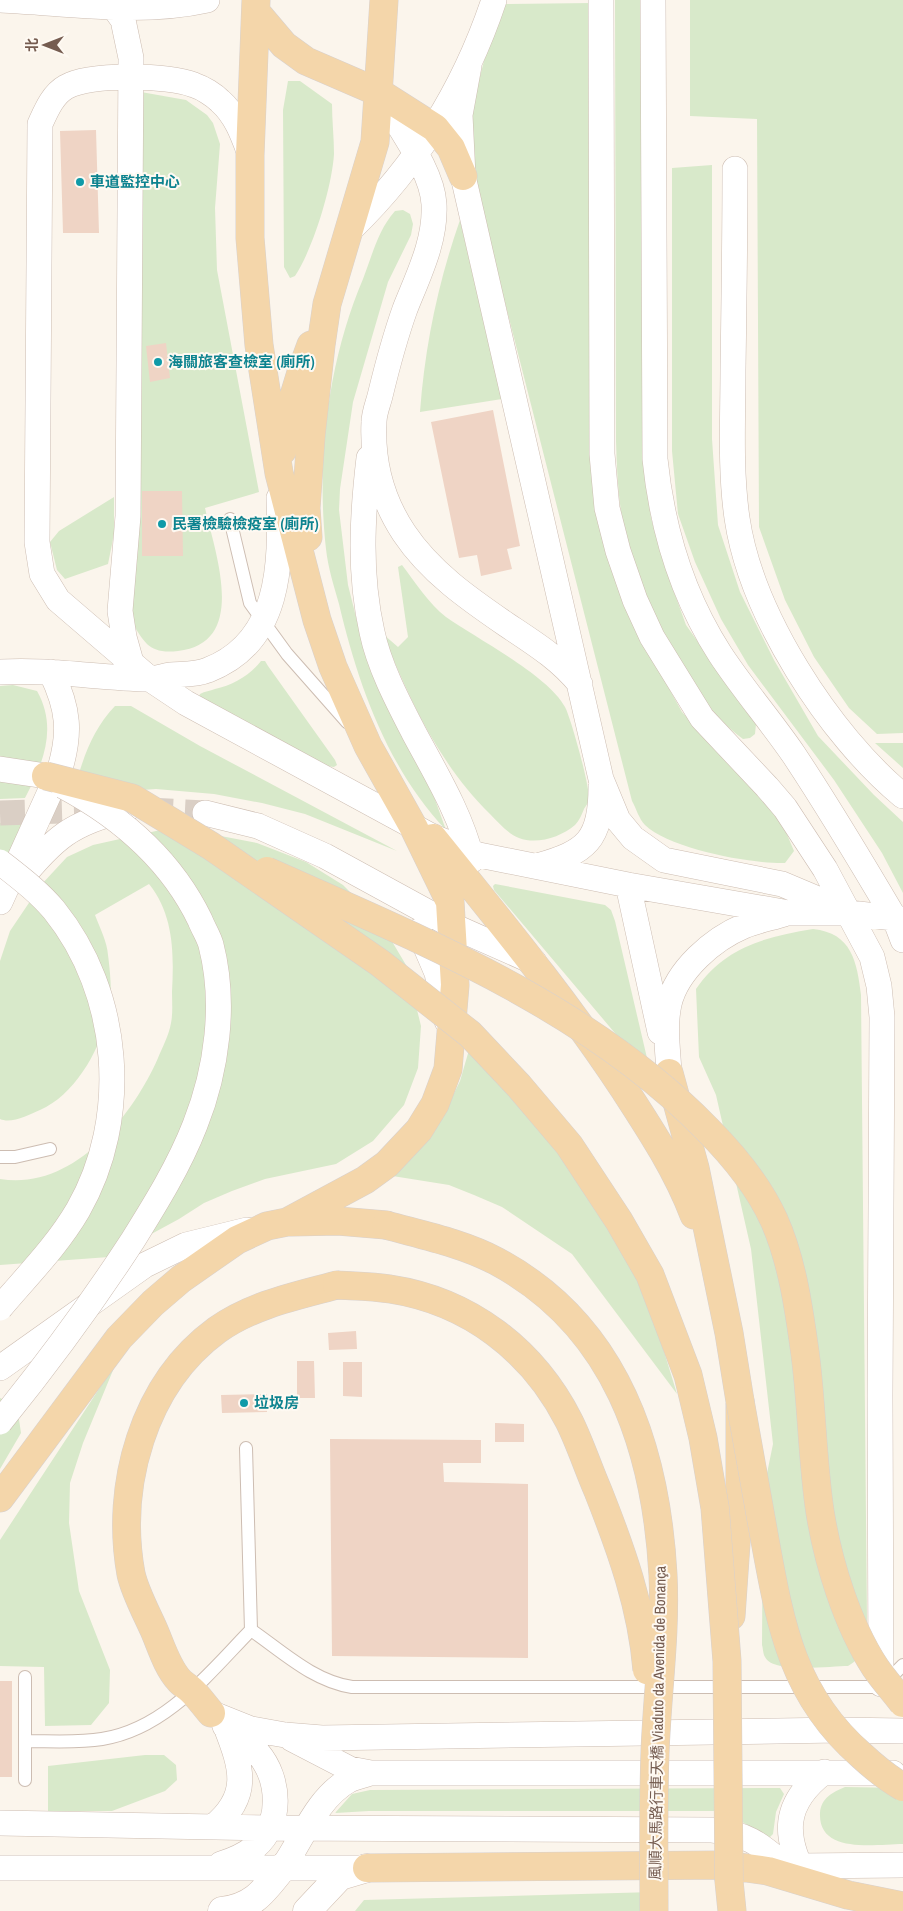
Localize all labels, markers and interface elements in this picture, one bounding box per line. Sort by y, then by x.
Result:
north arrow [20,20,70,70]
text: 北 [23,38,41,52]
place label: 車道監控中心 [90,171,180,192]
marker: 車道監控中心 [74,176,86,188]
place label: 海關旅客查檢室 (廁所) [168,351,315,372]
marker: 海關旅客查檢室 (廁所) [152,356,164,368]
place label: 民署檢驗檢疫室 (廁所) [172,513,319,534]
marker: 民署檢驗檢疫室 (廁所) [156,518,168,530]
place label: 垃圾房 [254,1392,299,1413]
marker: 垃圾房 [238,1397,250,1409]
street label: 風順大馬路行車天橋 Viaduto da Avenida de Bonança [644,1565,671,1880]

